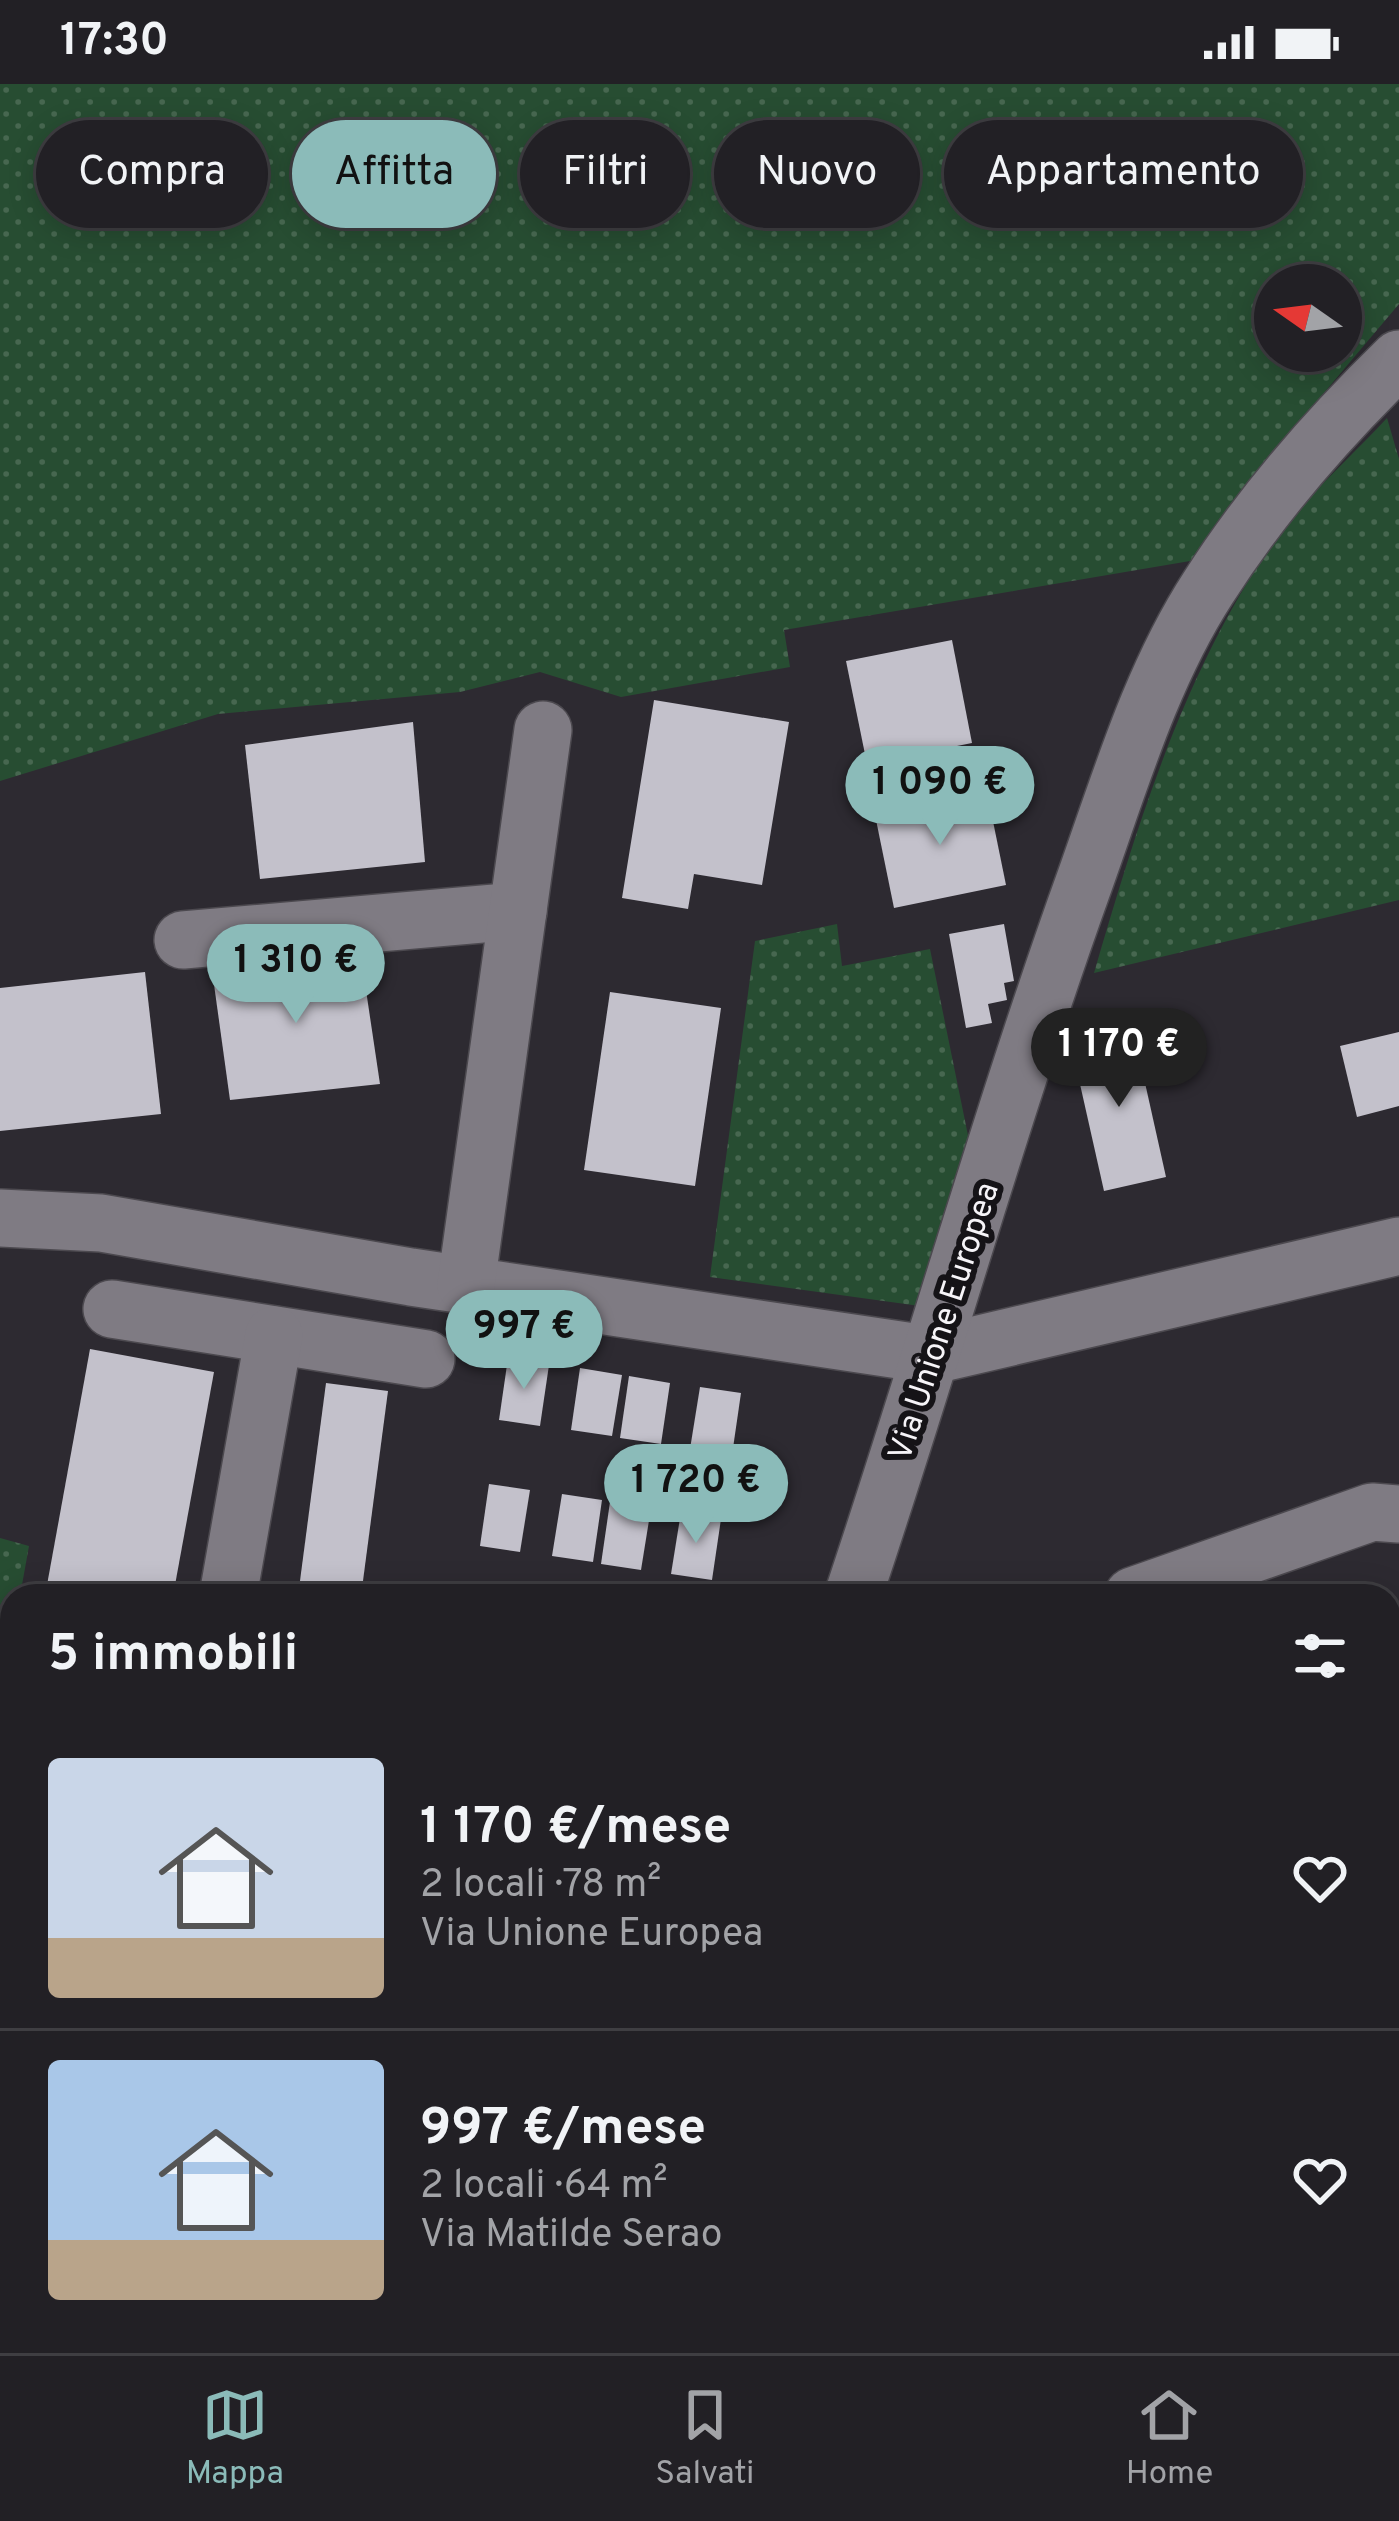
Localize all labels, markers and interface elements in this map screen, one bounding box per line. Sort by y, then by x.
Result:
text: 17:30 [60,14,169,71]
chip: Compra [36,120,268,228]
chip: Affitta [292,120,496,228]
chip: Filtri [520,120,690,228]
chip: Nuovo [714,120,920,228]
chip: Appartamento [944,120,1303,228]
north arrow [1254,264,1362,372]
map controls [1254,264,1362,372]
pin: 1 090 € [829,746,1051,848]
text: 1 090 € [872,760,1008,809]
pin: 1 310 € [185,924,407,1026]
text: 1 310 € [234,938,358,987]
pin: 1 170 € [1008,1008,1230,1110]
text: 1 170 € [1058,1022,1180,1071]
street label: Via Unione Europea [881,1178,1011,1467]
pin: 997 € [440,1290,608,1392]
text: 997 € [473,1304,575,1353]
pin: 1 720 € [585,1444,807,1546]
text: 1 720 € [631,1458,761,1507]
icon: filters [1287,1623,1353,1689]
text: 5 immobili [48,1624,298,1689]
text: 1 170 €/mese [420,1797,731,1862]
icon: home [144,1806,288,1950]
icon: heart [1287,1845,1353,1911]
text: 2 locali · 78 m² [420,1862,662,1911]
text: Via Unione Europea [420,1911,763,1960]
text: 997 €/mese [420,2098,706,2163]
icon: home [144,2108,288,2252]
icon: heart [1287,2147,1353,2213]
text: 2 locali · 64 m² [420,2163,668,2212]
text: Via Matilde Serao [420,2212,723,2261]
tab: Mappa [186,2382,284,2496]
tab: Salvati [655,2382,754,2496]
tab: Home [1126,2382,1213,2496]

